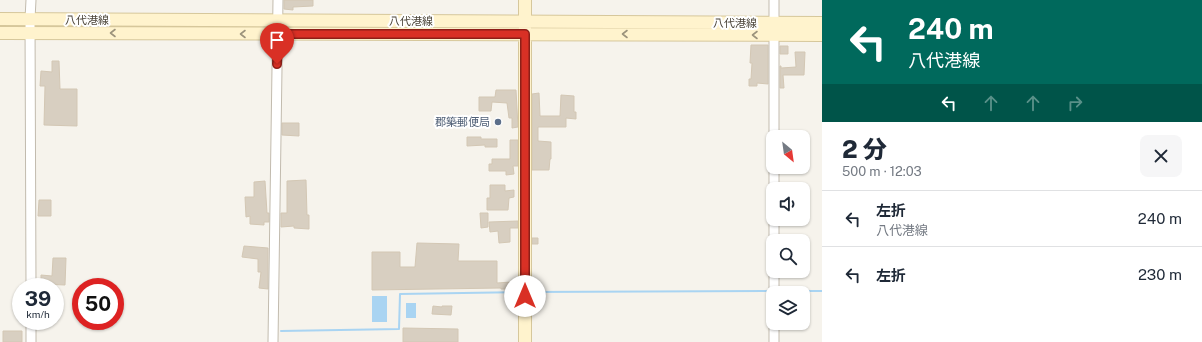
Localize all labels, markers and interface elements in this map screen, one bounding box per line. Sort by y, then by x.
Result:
text: 240 m [908,12,994,45]
street label: 八代港線 [65,14,109,26]
street label: 八代港線 [389,15,433,27]
icon: left [842,16,894,68]
street label: 八代港線 [713,17,757,29]
pin [260,23,294,64]
one-way arrow [110,29,116,37]
icon: arrive [266,29,288,51]
one-way arrow [240,30,246,38]
one-way arrow [622,30,628,38]
one-way arrow [752,31,758,39]
text: 八代港線 [908,50,980,71]
icon: left [938,92,960,114]
icon: ahead [980,92,1002,114]
icon: ahead [1022,92,1044,114]
icon: right [1064,92,1086,114]
place label: 郡築郵便局 [435,116,490,128]
marker: 郡築郵便局 [493,117,503,127]
north arrow [766,130,810,174]
map controls [766,130,810,330]
text: 2 分 [842,135,887,163]
button: close [1140,135,1182,177]
text: 500 m · 12:03 [842,164,922,179]
button: sound [766,182,810,226]
text: 左折 [876,202,906,219]
icon: left [842,208,864,230]
text: 240 m [1138,210,1182,227]
text: 八代港線 [876,223,928,238]
button: search [766,234,810,278]
icon: left [842,264,864,286]
text: 230 m [1138,266,1182,283]
text: 左折 [876,267,906,284]
position arrow [504,275,546,317]
speed limit sign: 50 [72,278,124,330]
button: layers [766,286,810,330]
text: 39 [25,287,51,311]
text: km/h [26,308,50,320]

